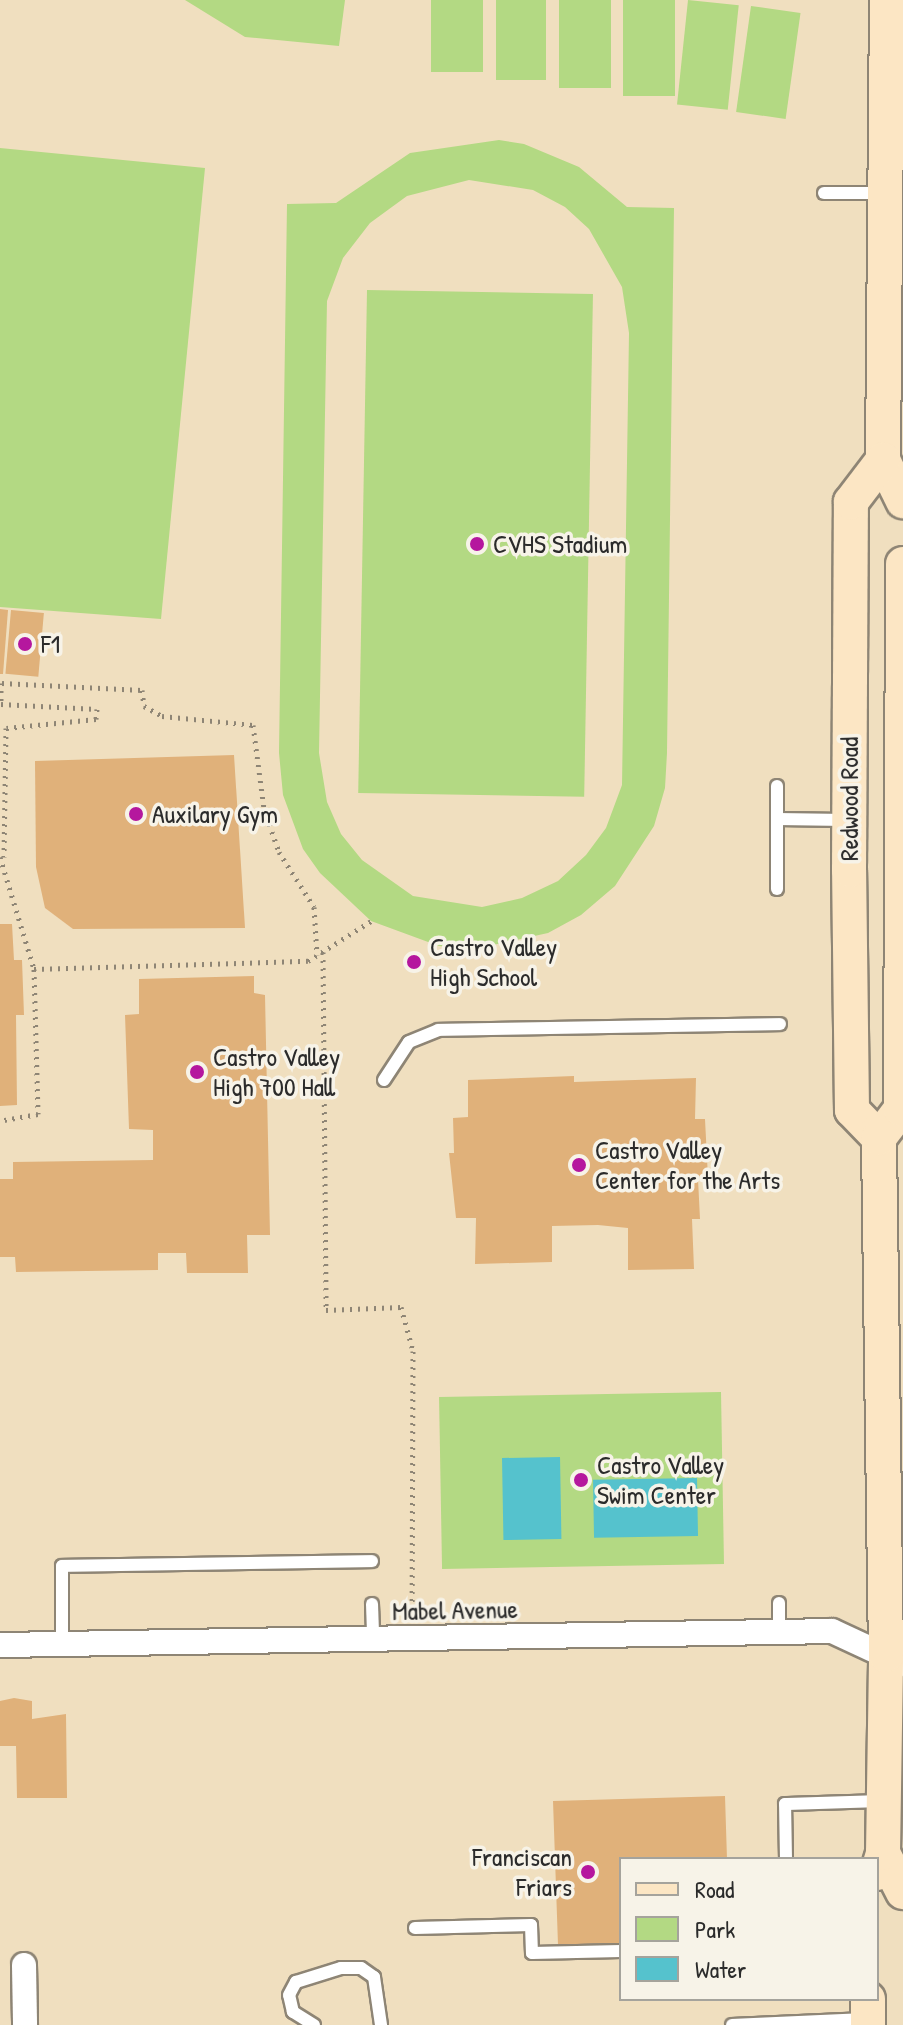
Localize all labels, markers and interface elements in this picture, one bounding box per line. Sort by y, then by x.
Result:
place label: CVHS Stadium [493,528,627,560]
marker: CVHS Stadium [468,535,486,553]
place label: F1 [41,628,60,660]
marker: F1 [16,635,34,653]
street label: Redwood Road [833,737,865,861]
place label: Auxilary Gym [152,798,278,830]
marker: Auxilary Gym [127,805,145,823]
place label: Castro Valley High School [430,931,557,992]
marker: Castro Valley High School [405,953,423,971]
place label: Castro Valley High 700 Hall [213,1041,340,1102]
marker: Castro Valley High 700 Hall [188,1063,206,1081]
place label: Castro Valley Center for the Arts [595,1134,780,1196]
marker: Castro Valley Center for the Arts [570,1156,588,1174]
place label: Castro Valley Swim Center [597,1449,724,1510]
marker: Castro Valley Swim Center [572,1471,590,1489]
street label: Mabel Avenue [392,1593,518,1627]
place label: Franciscan Friars [472,1841,572,1902]
legend [619,1857,879,2001]
marker: Franciscan Friars [579,1863,597,1881]
text: Road [695,1873,734,1905]
text: Park [695,1913,735,1945]
text: Water [695,1953,746,1985]

